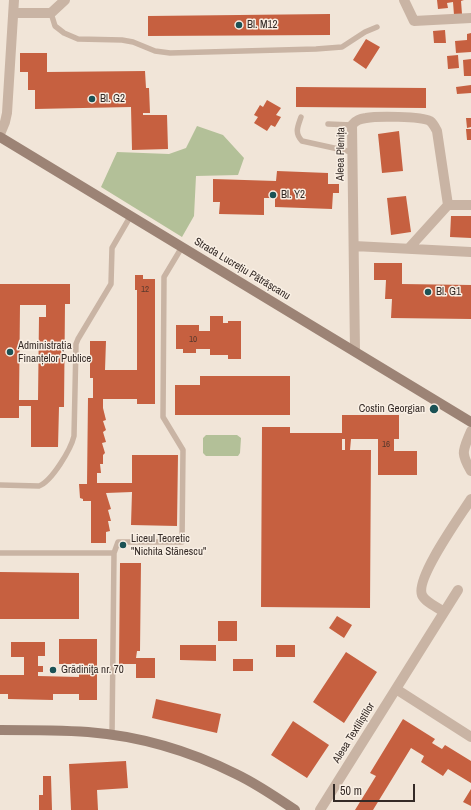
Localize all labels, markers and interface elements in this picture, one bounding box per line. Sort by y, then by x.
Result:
place label: Bl. M12 [247,18,278,32]
marker: Bl. M12 [234,20,244,30]
place label: Bl. G2 [100,92,125,106]
marker: Bl. G2 [87,94,97,104]
street label: Aleea Plenița [334,127,348,181]
place label: Bl. Y2 [281,188,305,202]
marker: Bl. Y2 [268,190,278,200]
street label: Strada Lucrețiu Pătrășcanu [192,235,292,303]
house number: 12 [141,285,149,295]
place label: Bl. G1 [436,285,461,299]
marker: Bl. G1 [423,287,433,297]
house number: 10 [189,335,197,345]
place label: Administrația Finanțelor Publice [18,339,91,365]
marker: Administrația Finanțelor Publice [5,347,15,357]
place label: Costin Georgian [359,402,425,416]
marker: Costin Georgian [428,403,440,415]
house number: 16 [382,440,390,450]
place label: Liceul Teoretic "Nichita Stănescu" [131,532,206,558]
marker: Liceul Teoretic "Nichita Stănescu" [118,540,128,550]
place label: Grădiniţa nr. 70 [61,663,124,677]
marker: Grădiniţa nr. 70 [48,665,58,675]
street label: Aleea Textiliștilor [330,700,378,766]
scale bar [335,776,417,802]
text: 50 m [340,783,362,799]

